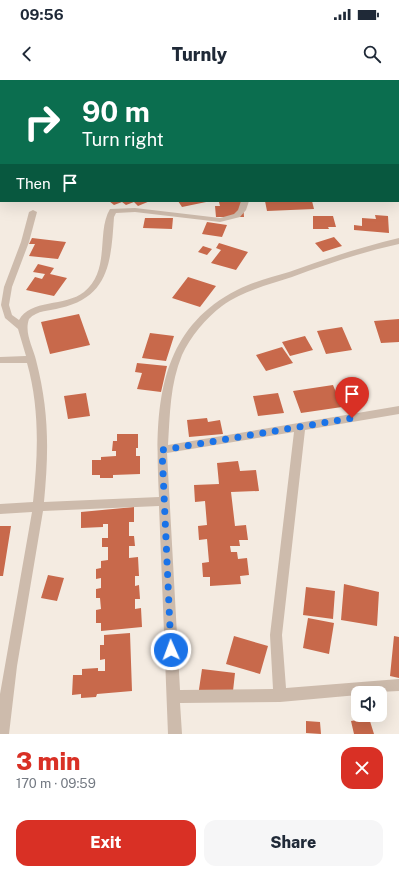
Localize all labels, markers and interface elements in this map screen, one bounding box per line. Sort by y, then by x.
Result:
text: 09:56 [20,6,64,23]
icon: back [16,43,38,65]
icon: search [361,43,383,65]
text: Turnly [172,44,227,65]
text: 90 m [82,95,150,128]
icon: right [16,96,68,148]
text: Turn right [82,129,164,150]
icon: arrive [59,172,81,194]
text: Then [16,175,51,192]
pin [335,377,369,418]
icon: arrive [341,383,363,405]
position arrow [150,629,192,671]
map controls [351,686,387,722]
button: sound [351,686,387,722]
text: 3 min [16,747,80,775]
button: close [341,747,383,789]
text: 170 m · 09:59 [16,776,96,791]
button: Exit [16,820,196,866]
button: Share [204,820,383,866]

